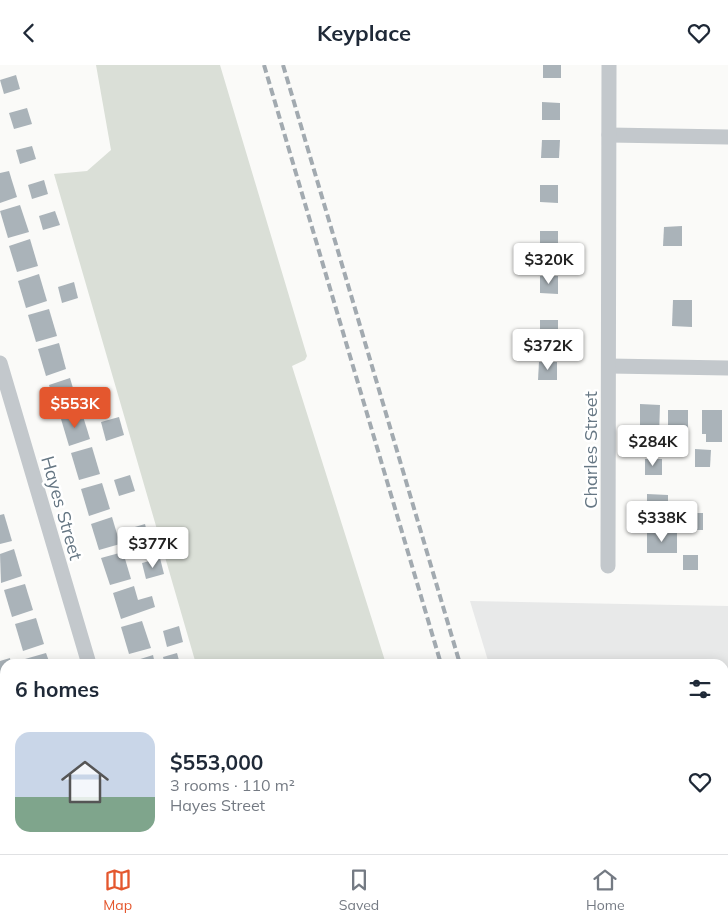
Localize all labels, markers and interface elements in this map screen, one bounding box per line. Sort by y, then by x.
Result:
icon: back [15,19,43,47]
text: Keyplace [317,19,411,47]
icon: heart [685,19,713,47]
pin: $320K [514,243,584,285]
text: $320K [524,249,574,269]
pin: $372K [513,329,583,371]
text: $372K [523,335,573,355]
pin: $553K [40,387,110,429]
street label: Charles Street [579,391,602,509]
text: $553K [50,393,100,413]
pin: $284K [618,425,688,467]
text: $284K [628,431,678,451]
street label: Hayes Street [36,453,88,563]
pin: $338K [627,501,697,543]
text: $338K [637,507,687,527]
pin: $377K [118,527,188,569]
text: $377K [128,533,178,553]
icon: filters [686,675,714,703]
text: 6 homes [15,676,99,702]
text: $553,000 [170,749,263,775]
icon: home [55,752,115,812]
icon: heart [686,768,714,796]
text: 3 rooms · 110 m² [170,775,295,795]
text: Hayes Street [170,795,265,815]
tab: Map [103,866,132,914]
tab: Saved [339,866,379,914]
tab: Home [586,866,625,914]

